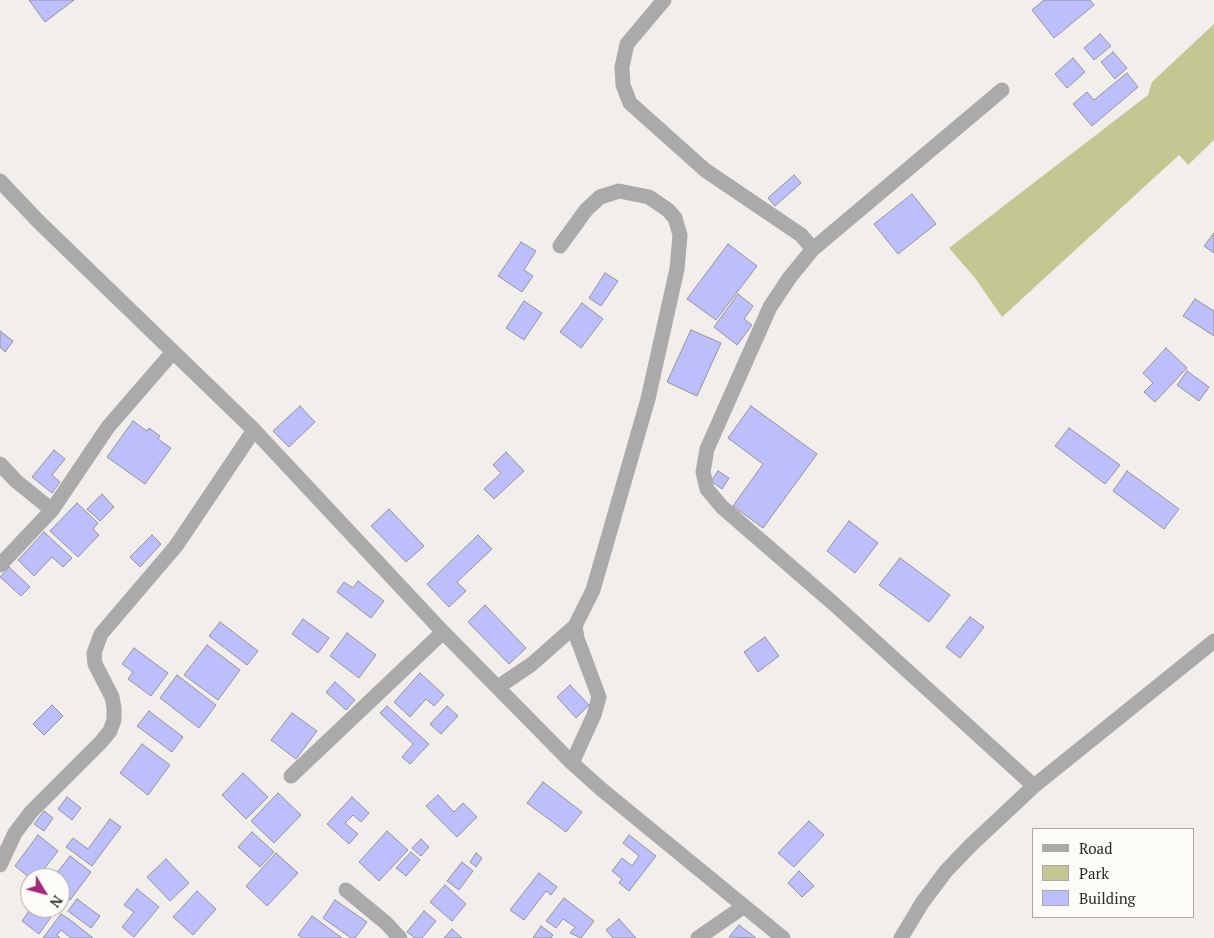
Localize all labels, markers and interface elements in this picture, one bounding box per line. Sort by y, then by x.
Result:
legend [1032,828,1194,918]
text: Road [1079,838,1112,858]
text: Park [1079,863,1109,883]
north arrow [20,868,70,918]
text: Building [1079,888,1136,908]
text: N [46,892,67,912]

